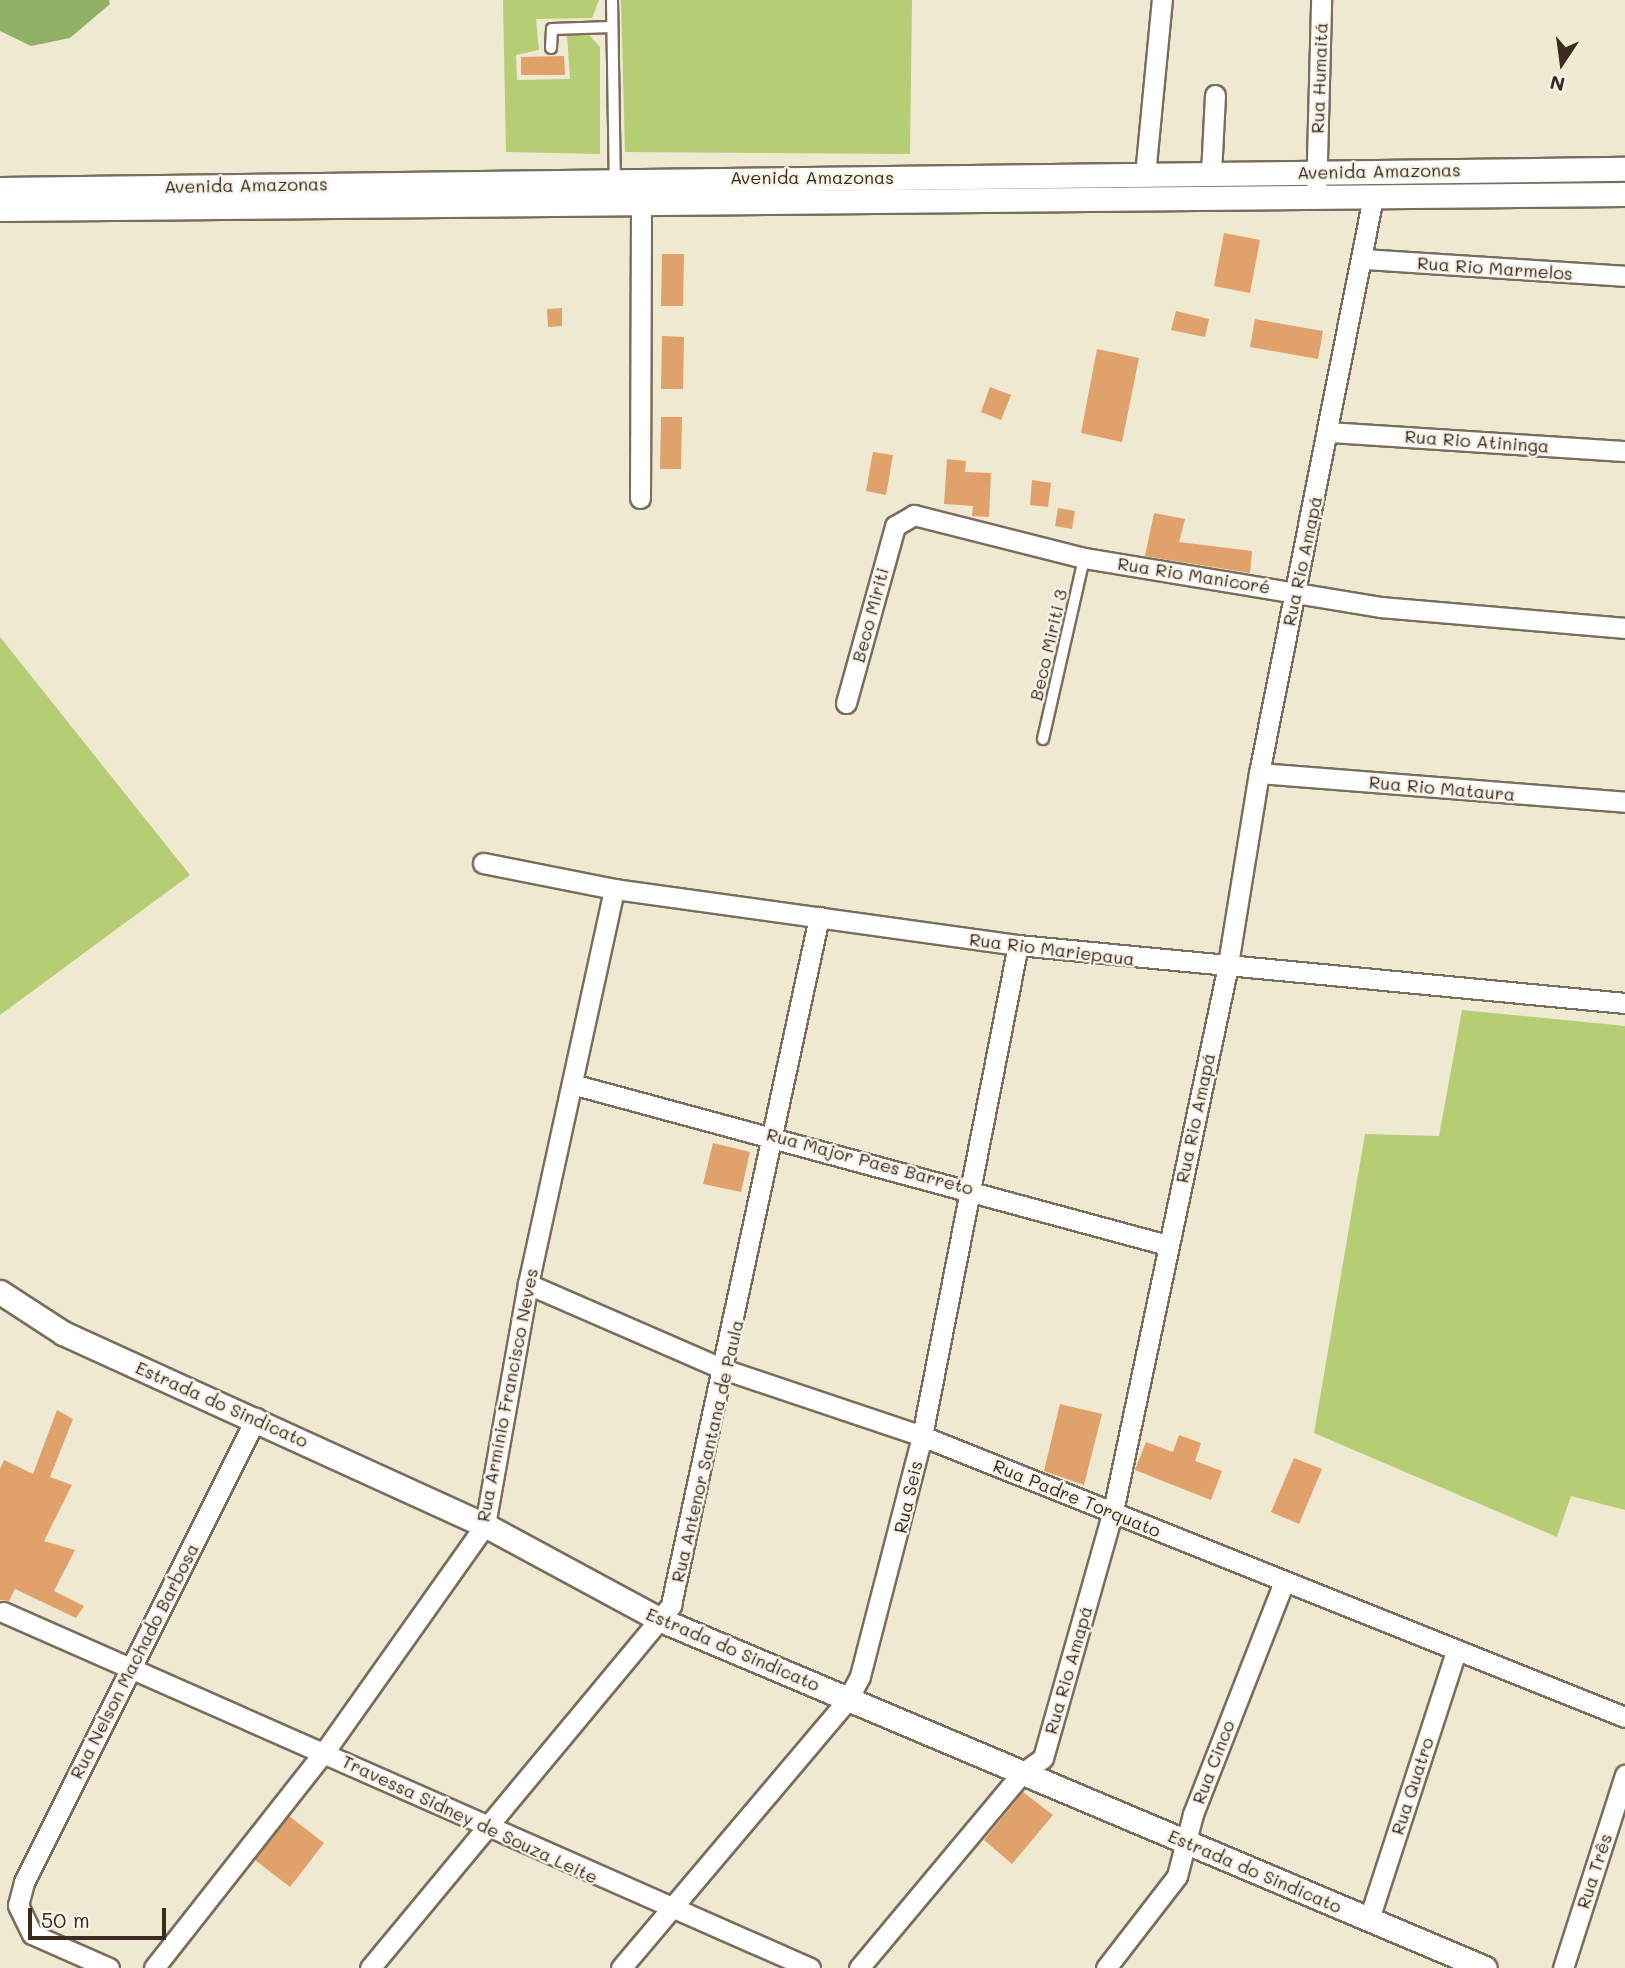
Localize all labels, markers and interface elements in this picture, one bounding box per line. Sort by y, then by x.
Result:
street label: Rua Humaitá [1306,22,1332,134]
north arrow [1527,28,1597,98]
text: N [1547,70,1567,98]
street label: Avenida Amazonas [1297,159,1461,183]
street label: Avenida Amazonas [730,166,894,188]
street label: Avenida Amazonas [164,173,328,197]
street label: Rua Rio Marmelos [1417,252,1573,284]
street label: Rua Rio Atininga [1404,425,1550,457]
street label: Rua Rio Amapá [1278,494,1326,628]
street label: Rua Rio Manicoré [1116,552,1272,598]
street label: Beco Miriti [847,565,893,665]
street label: Beco Miriti 3 [1025,587,1071,703]
street label: Rua Rio Mataura [1368,771,1516,805]
street label: Rua Rio Mariepaua [968,928,1136,970]
street label: Rua Rio Amapá [1171,1051,1219,1185]
street label: Rua Major Paes Barreto [764,1123,976,1199]
street label: Rua Armínio Francisco Neves [472,1266,542,1524]
street label: Rua Antenor Santana de Paula [666,1318,748,1584]
street label: Estrada do Sindicato [132,1356,312,1452]
street label: Rua Padre Torquato [990,1454,1164,1542]
street label: Rua Seis [889,1459,927,1535]
street label: Rua Nelson Machado Barbosa [65,1540,203,1782]
street label: Estrada do Sindicato [643,1603,823,1695]
street label: Rua Rio Amapá [1039,1603,1097,1737]
street label: Rua Cinco [1187,1717,1239,1807]
street label: Rua Quatro [1386,1735,1438,1837]
street label: Travessa Sidney de Souza Leite [339,1750,601,1888]
street label: Estrada do Sindicato [1165,1825,1345,1917]
street label: Rua Três [1572,1831,1616,1911]
scale bar [32,1895,170,1939]
text: 50 m [41,1906,90,1933]

